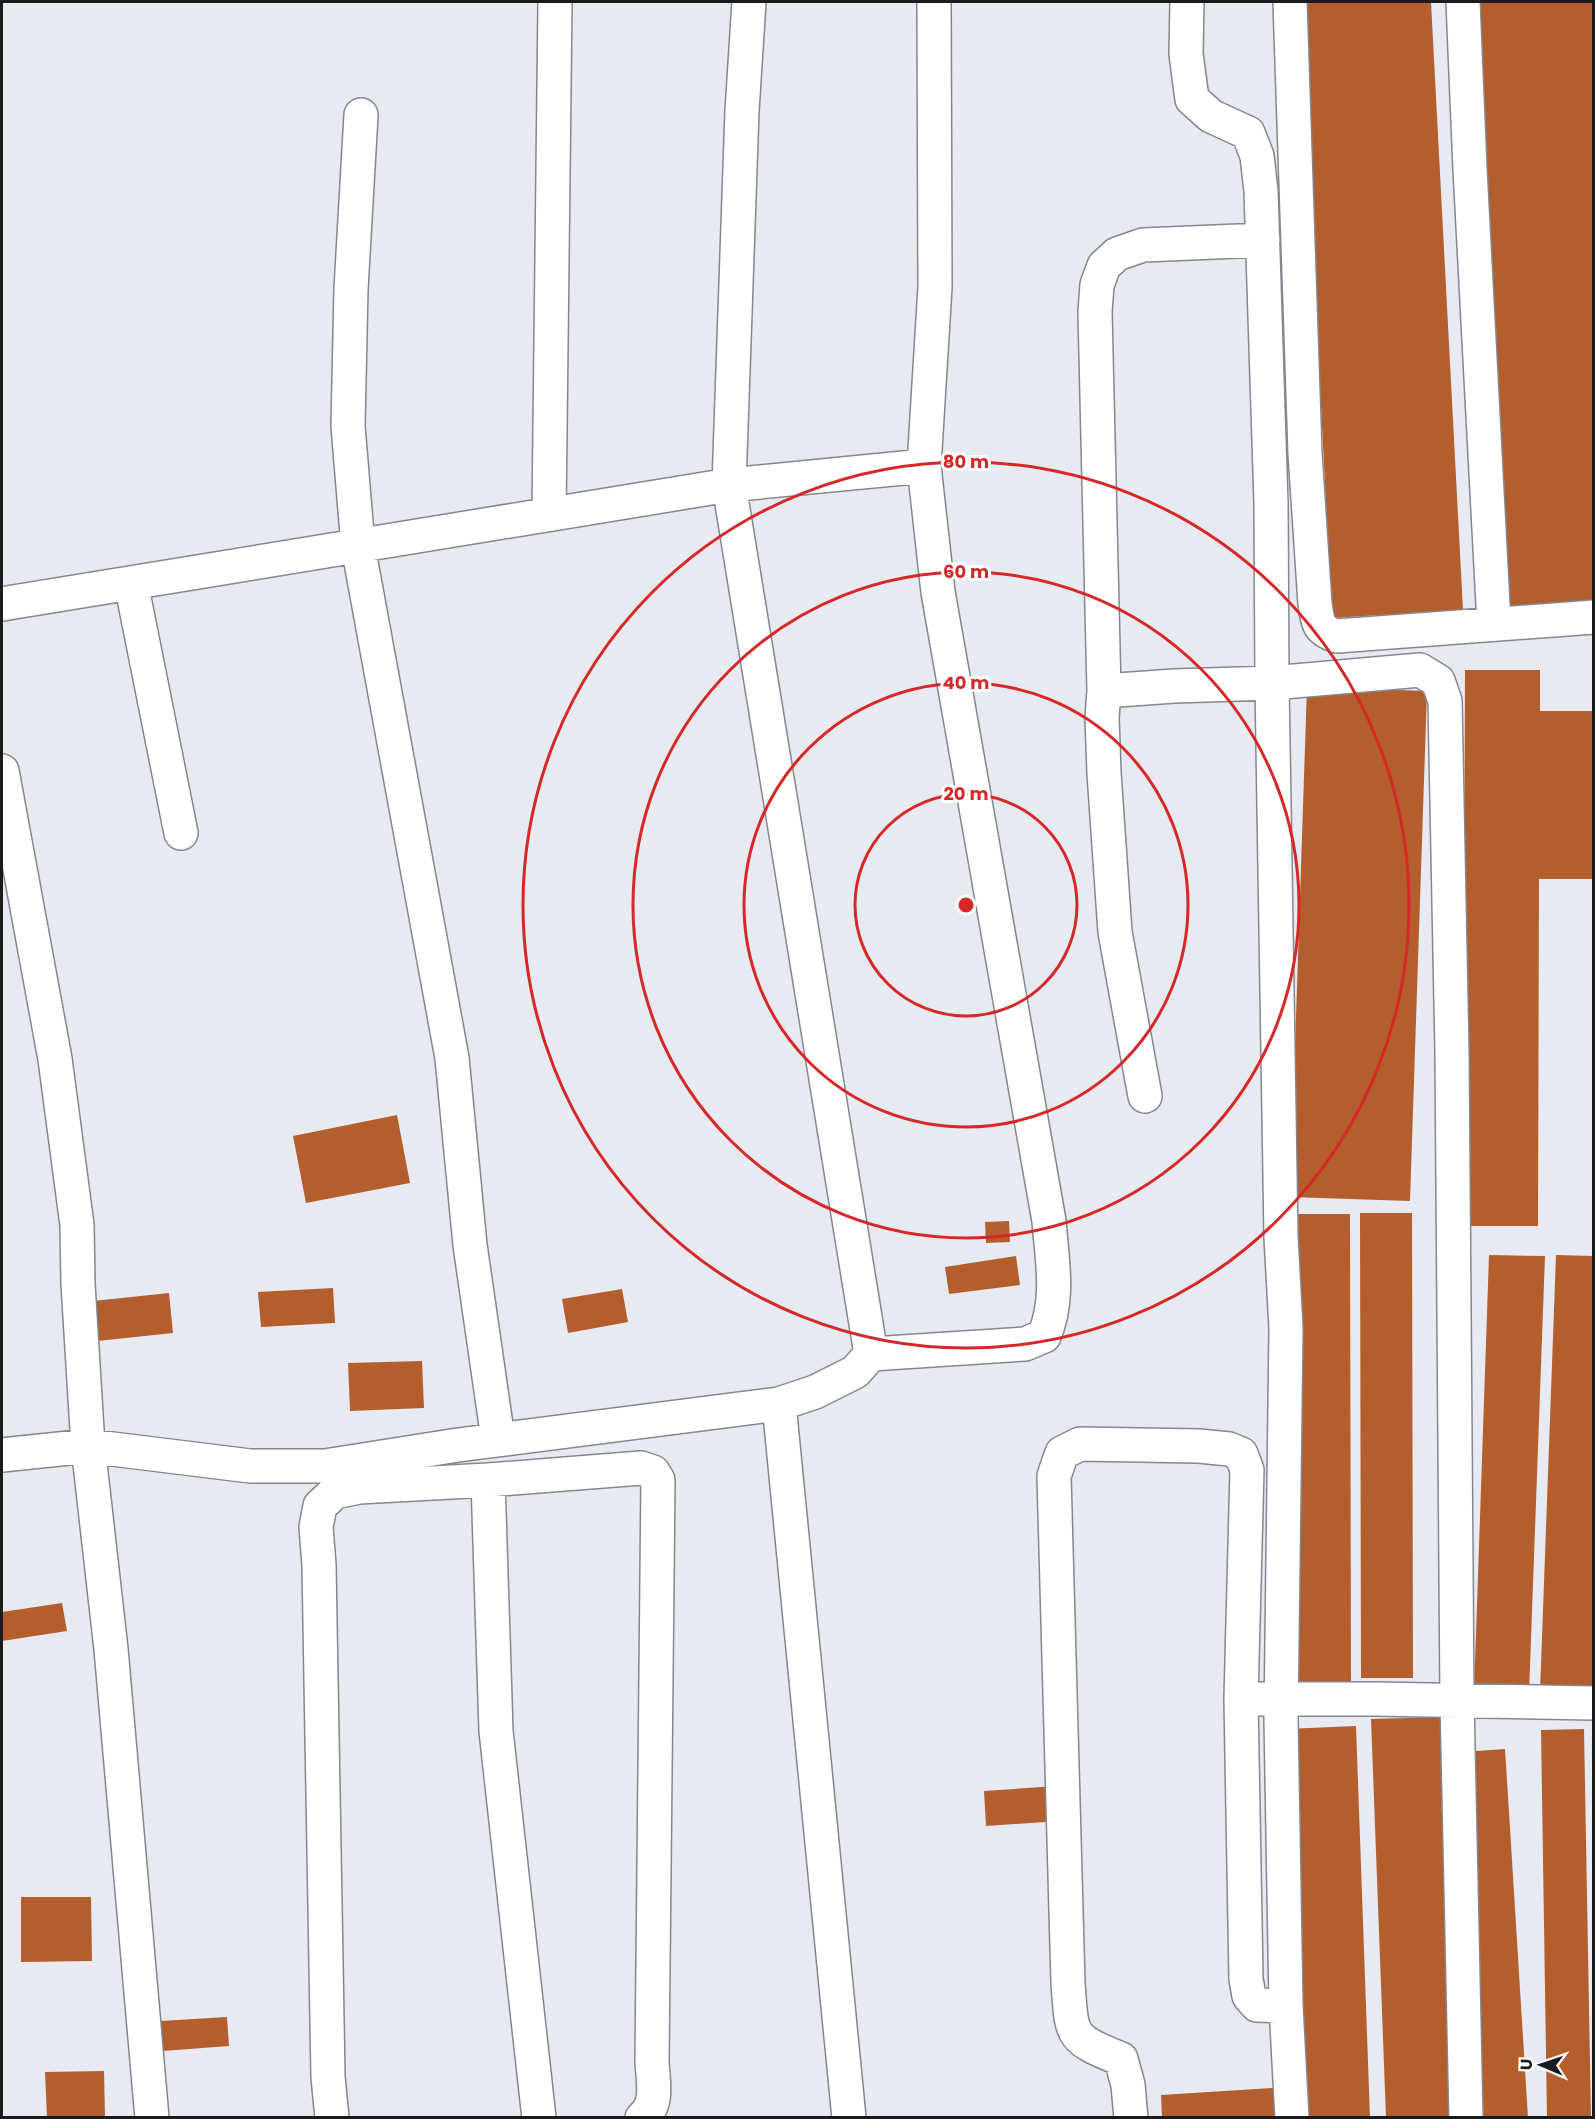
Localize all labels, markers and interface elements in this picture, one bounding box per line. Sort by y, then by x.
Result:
text: 80 m [943,449,989,474]
text: 60 m [943,559,989,584]
text: 40 m [943,670,989,695]
text: 20 m [944,781,988,806]
centre of rings [956,895,976,915]
north arrow [1511,2035,1571,2095]
text: U [1515,2058,1538,2071]

